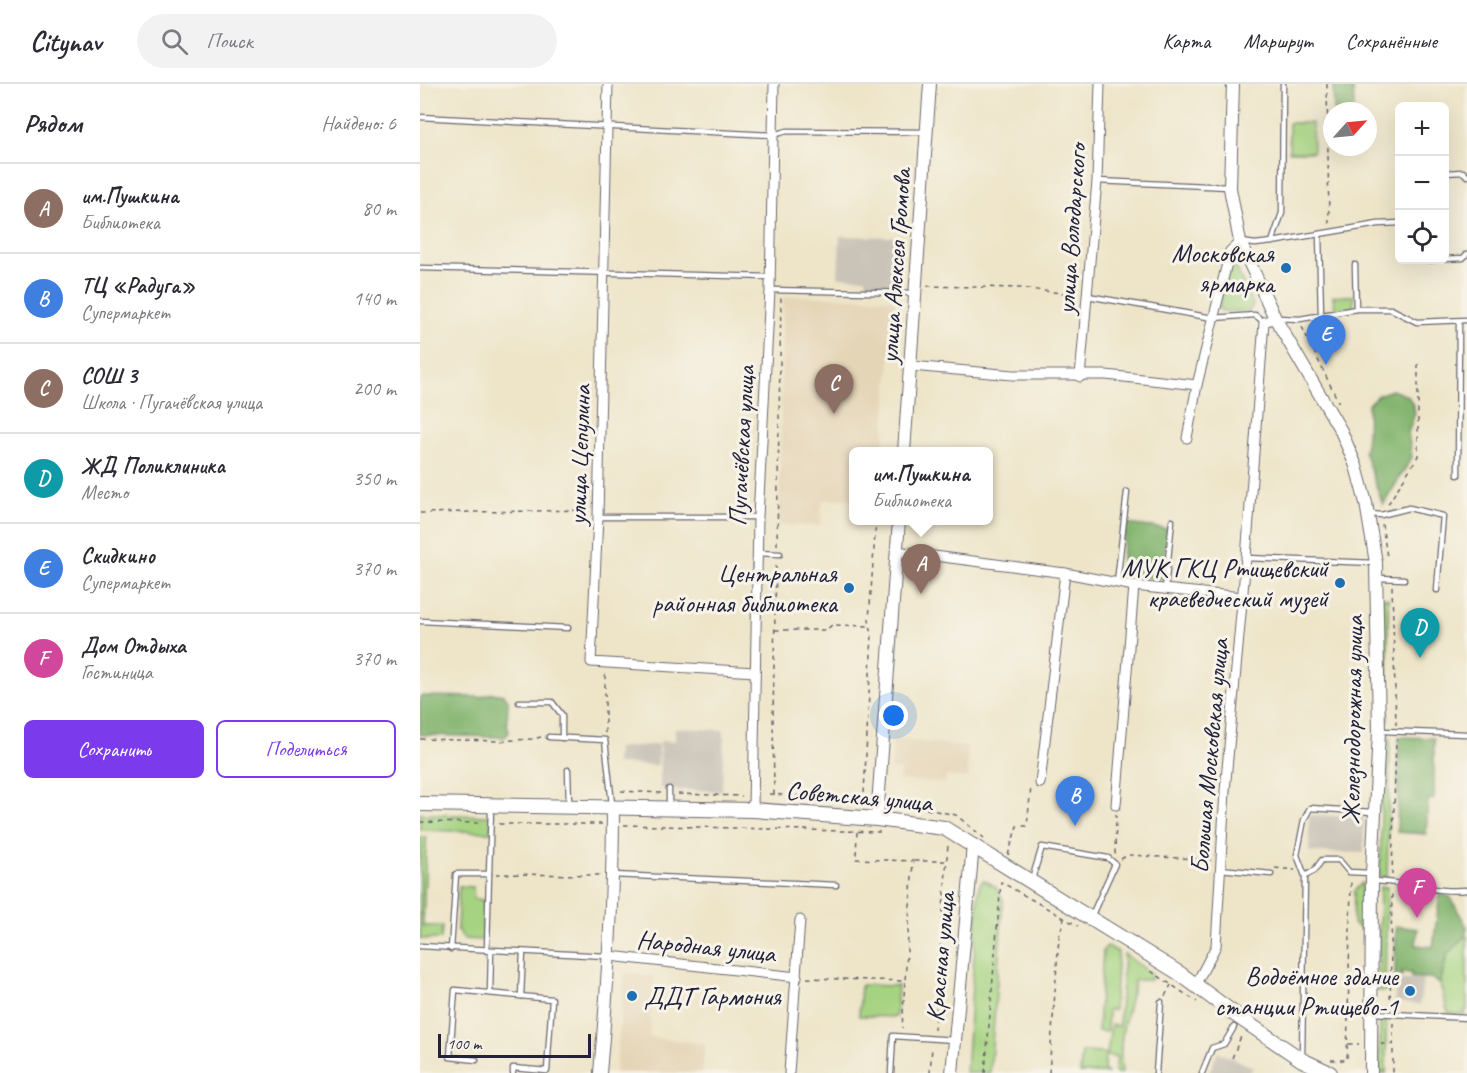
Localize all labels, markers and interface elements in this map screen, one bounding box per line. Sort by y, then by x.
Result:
search box [137,14,557,68]
text: Citynav [30,24,101,59]
icon: search [158,25,191,58]
text: Поиск [206,27,253,55]
text: Карта [1162,28,1211,54]
text: Маршрут [1244,28,1313,54]
text: Сохранённые [1346,28,1437,54]
north arrow [1323,102,1377,156]
map controls [1395,102,1449,264]
button: + [1395,102,1449,156]
text: Рядом [24,107,82,140]
text: Найдено: 6 [321,111,396,136]
street label: улица Володарского [1049,140,1094,317]
button: − [1395,156,1449,210]
street label: улица Алексея Громова [872,165,919,367]
text: им.Пушкина [81,182,178,210]
text: A [38,196,49,221]
text: 80 m [362,196,396,221]
text: Библиотека [81,210,160,235]
button: locate [1395,210,1449,264]
place label: Московская ярмарка [1171,237,1276,300]
marker: Московская ярмарка [1279,261,1293,275]
text: ТЦ «Радуга» [81,272,195,300]
text: B [38,286,49,311]
text: 140 m [353,286,396,311]
text: Супермаркет [81,300,170,325]
pin: E [1306,316,1346,365]
text: СОШ 3 [81,362,137,390]
street label: Пугачёвская улица [721,363,762,527]
pin: C [814,364,854,414]
text: C [39,376,48,401]
text: 200 m [353,376,396,401]
street label: улица Цепулина [560,383,598,528]
text: Школа · Пугачёвская улица [81,390,262,415]
popup [849,447,993,525]
text: ЖД Поликлиника [81,452,225,480]
text: им.Пушкина [872,460,970,488]
text: D [38,466,49,491]
text: 350 m [353,466,396,491]
text: Место [81,480,128,505]
text: Библиотека [872,488,951,513]
text: Скидкино [81,542,155,570]
pin: A [902,544,940,594]
place label: МУК ГКЦ Ртищевский краеведческий музей [1122,552,1330,615]
text: E [38,556,49,581]
text: 370 m [353,556,396,581]
place label: Центральная районная библиотека [652,557,839,620]
text: Супермаркет [81,570,170,595]
marker: МУК ГКЦ Ртищевский краеведческий музей [1333,576,1347,590]
marker: Центральная районная библиотека [842,581,856,595]
pin: D [1400,608,1440,658]
street label: Железнодорожная улица [1334,614,1371,825]
text: Дом Отдыха [81,632,186,660]
street label: Большая Московская улица [1183,636,1236,875]
text: F [39,646,48,671]
text: 370 m [353,646,396,671]
text: Гостиница [81,660,152,685]
your location [879,701,908,730]
button: Сохранить [24,720,204,778]
button: Поделиться [216,720,396,778]
street label: Советская улица [784,774,935,819]
pin: B [1056,776,1094,826]
pin: F [1398,868,1436,918]
street label: Красная улица [918,889,963,1023]
street label: Народная улица [635,923,778,970]
place label: Водоёмное здание станции Ртищево-1 [1215,960,1400,1023]
place label: ДДТ Гармония [644,980,783,1013]
marker: Водоёмное здание станции Ртищево-1 [1403,984,1417,998]
marker: ДДТ Гармония [625,989,639,1003]
scale bar [438,1031,591,1058]
text: 100 m [447,1034,481,1054]

